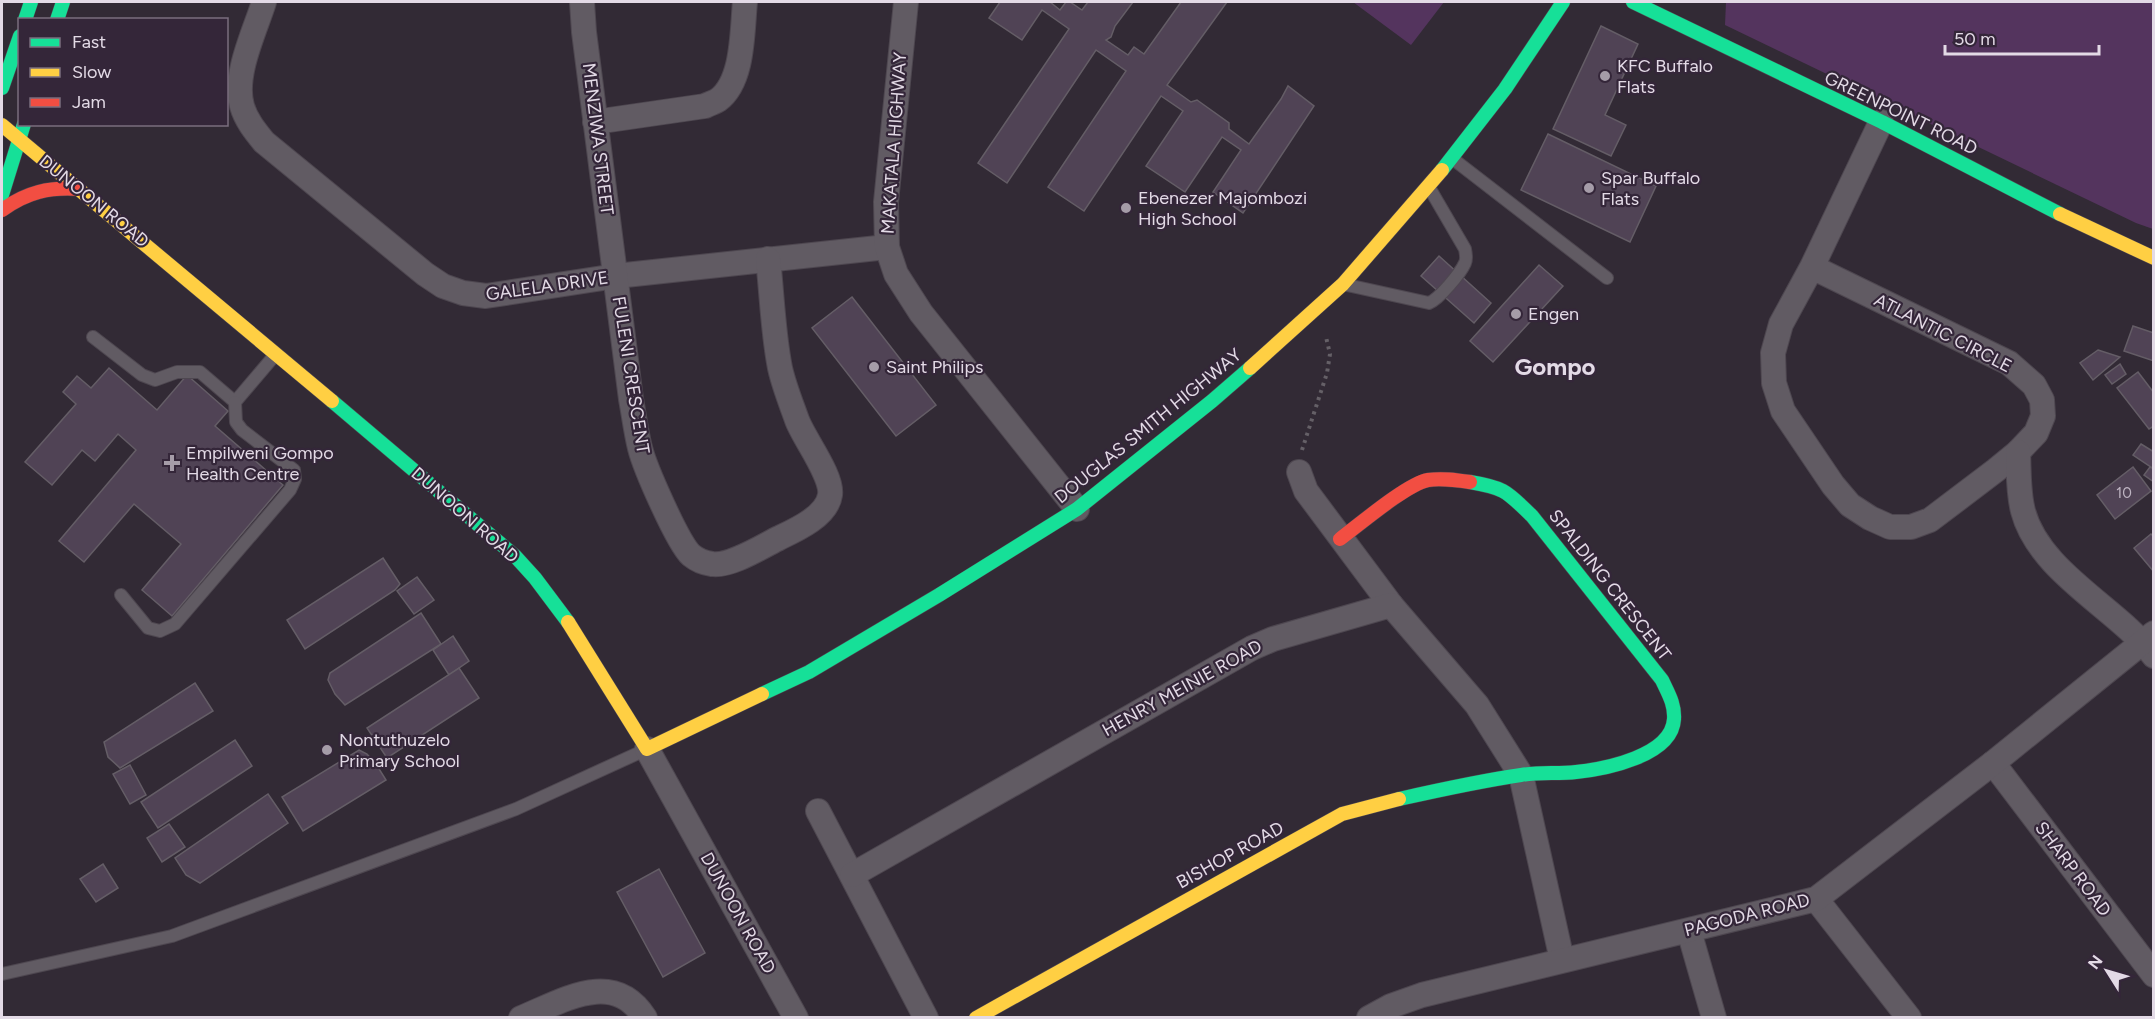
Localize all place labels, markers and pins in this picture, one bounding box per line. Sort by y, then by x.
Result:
place label: KFC Buffalo Flats [1617,55,1713,98]
marker: KFC Buffalo Flats [1598,69,1612,83]
place label: Spar Buffalo Flats [1601,167,1700,210]
marker: Spar Buffalo Flats [1582,181,1596,195]
place label: Ebenezer Majombozi High School [1138,187,1307,230]
marker: Ebenezer Majombozi High School [1119,201,1133,215]
place label: Engen [1528,303,1579,325]
marker: Engen [1509,307,1523,321]
place label: Saint Philips [886,356,984,378]
marker: Saint Philips [867,360,881,374]
place label: Empilweni Gompo Health Centre [186,442,334,485]
marker: Empilweni Gompo Health Centre [163,454,181,472]
place label: Nontuthuzelo Primary School [339,729,460,772]
marker: Nontuthuzelo Primary School [320,743,334,757]

